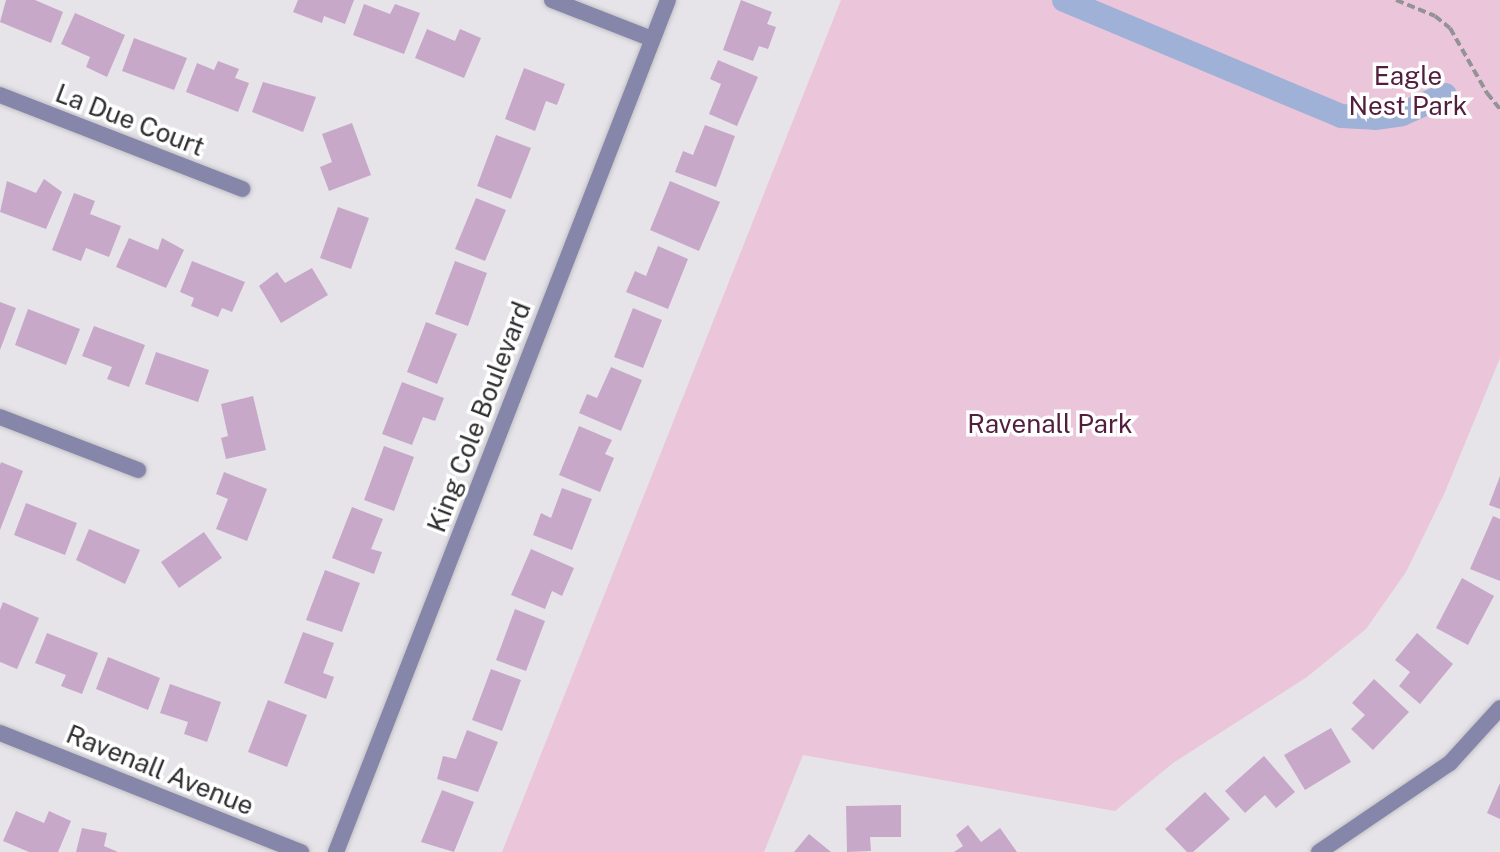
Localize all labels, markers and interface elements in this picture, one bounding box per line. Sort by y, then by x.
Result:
park label: Eagle Nest Park [1349,60,1467,122]
street label: La Due Court [51,77,209,163]
street label: King Cole Boulevard [421,297,537,537]
park label: Ravenall Park [967,408,1133,440]
street label: Ravenall Avenue [62,718,258,822]

